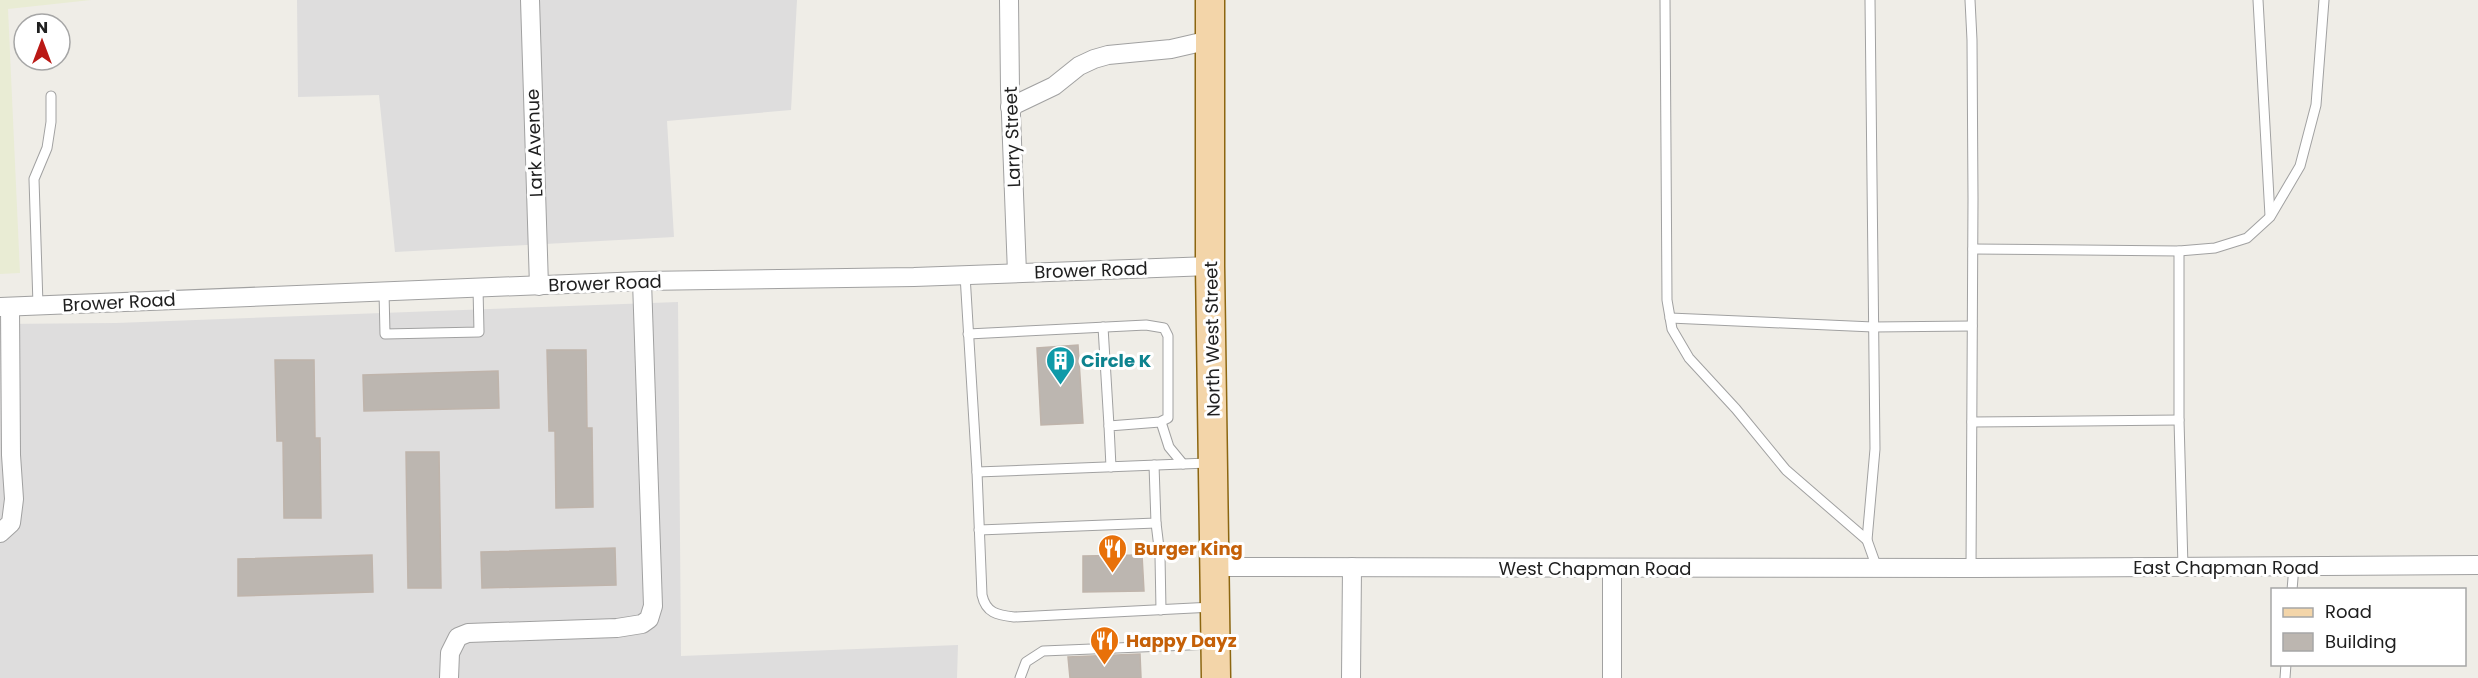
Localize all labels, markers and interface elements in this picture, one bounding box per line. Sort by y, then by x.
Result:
north arrow [12,12,72,72]
text: N [36,16,48,39]
street label: Larry Street [998,86,1026,188]
street label: Lark Avenue [520,88,548,198]
street label: Brower Road [1034,256,1148,284]
street label: North West Street [1198,261,1226,417]
street label: Brower Road [548,269,662,297]
street label: Brower Road [62,287,176,317]
building icon: Circle K [1044,344,1076,386]
place label: Circle K [1081,348,1152,373]
restaurant icon: Burger King [1097,532,1129,574]
place label: Burger King [1134,536,1243,561]
street label: East Chapman Road [2133,555,2319,580]
street label: West Chapman Road [1498,556,1692,581]
legend [2271,588,2466,666]
text: Road [2325,599,2372,624]
restaurant icon: Happy Dayz [1089,624,1121,666]
place label: Happy Dayz [1126,628,1237,653]
text: Building [2325,629,2397,654]

